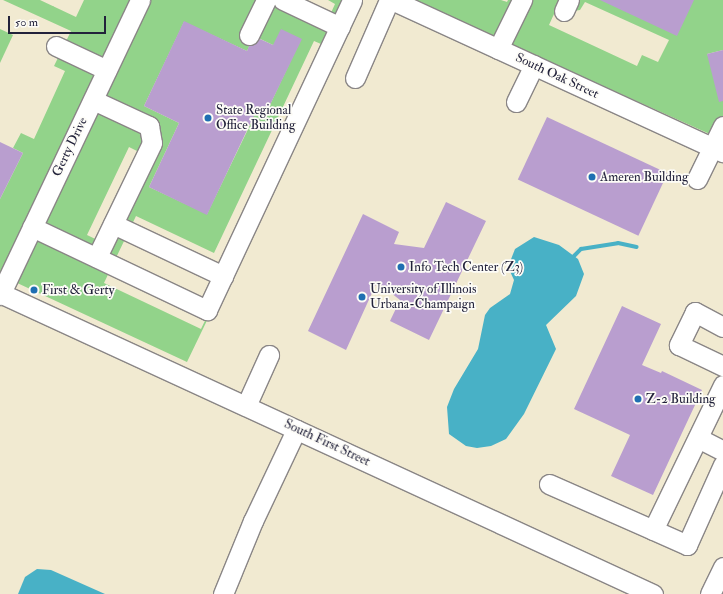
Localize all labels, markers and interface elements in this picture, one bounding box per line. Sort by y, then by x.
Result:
scale bar [10,8,108,34]
text: 50 m [15,15,38,30]
street label: South Oak Street [513,50,601,102]
place label: State Regional Office Building [216,103,295,134]
marker: State Regional Office Building [203,113,213,123]
street label: Gerty Drive [49,115,91,179]
place label: Ameren Building [600,169,688,185]
marker: Ameren Building [587,172,597,182]
place label: Info Tech Center (Z3) [409,259,523,275]
marker: Info Tech Center (Z3) [396,262,406,272]
place label: First & Gerty [42,282,115,298]
place label: University of Illinois Urbana-Champaign [370,282,476,313]
marker: First & Gerty [29,285,39,295]
marker: University of Illinois Urbana-Champaign [357,292,367,302]
place label: Z-2 Building [646,391,716,407]
marker: Z-2 Building [633,394,643,404]
street label: South First Street [282,416,372,470]

